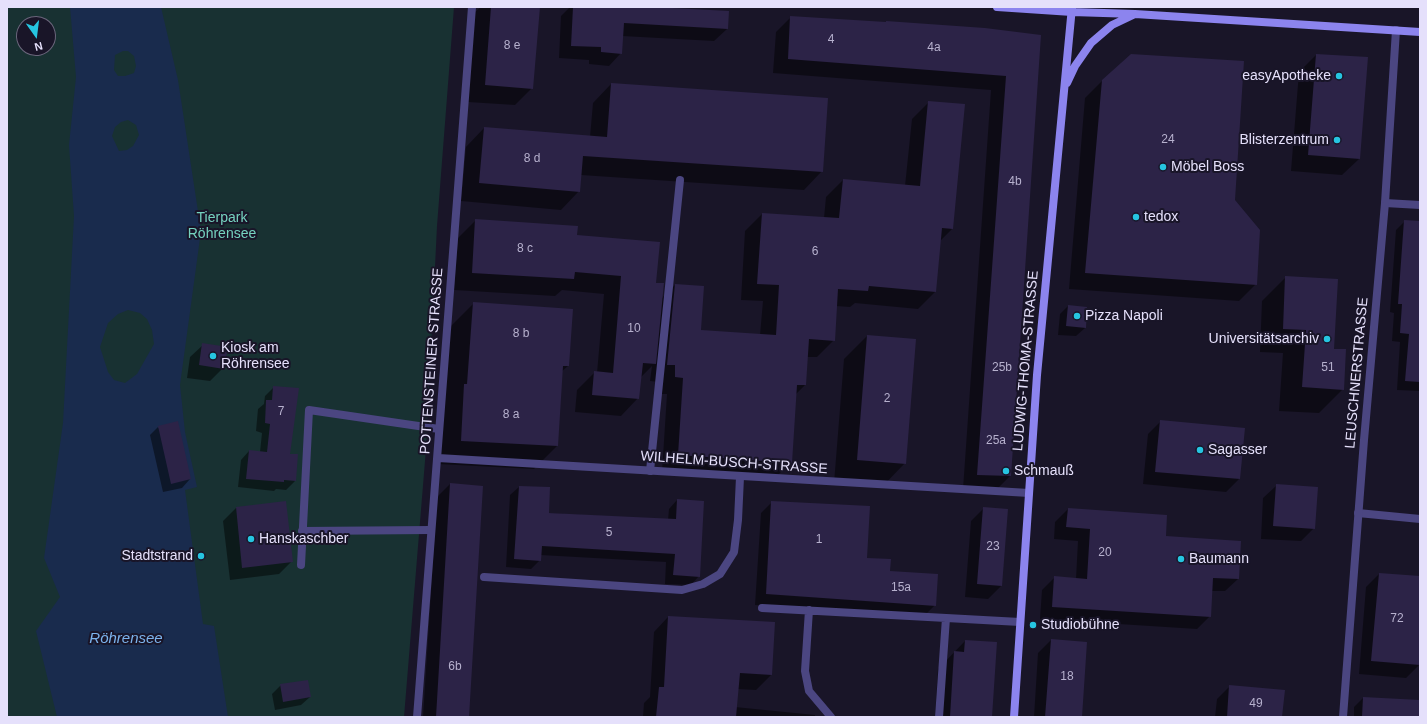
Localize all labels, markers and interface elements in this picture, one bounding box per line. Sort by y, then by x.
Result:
north arrow [16,16,56,56]
house number: 4 [828,33,834,47]
house number: 8 e [504,39,520,53]
text: N [33,40,44,53]
house number: 4a [927,41,941,55]
place label: easyApotheke [1242,68,1331,84]
marker: easyApotheke [1334,71,1344,81]
place label: Blisterzentrum [1240,132,1329,148]
house number: 24 [1161,133,1175,147]
marker: Blisterzentrum [1332,135,1342,145]
house number: 8 d [524,152,540,166]
place label: Möbel Boss [1171,159,1244,175]
marker: Möbel Boss [1158,162,1168,172]
house number: 4b [1008,175,1022,189]
place label: tedox [1144,209,1178,225]
park label: Tierpark Röhrensee [188,210,256,242]
marker: tedox [1131,212,1141,222]
house number: 8 c [517,242,533,256]
house number: 6 [812,245,818,259]
street label: POTTENSTEINER STRASSE [417,267,447,455]
street label: LUDWIG-THOMA-STRASSE [1010,270,1042,452]
street label: LEUSCHNERSTRASSE [1342,297,1372,449]
place label: Pizza Napoli [1085,308,1163,324]
marker: Pizza Napoli [1072,311,1082,321]
house number: 10 [627,322,641,336]
house number: 8 b [513,327,529,341]
place label: Universitätsarchiv [1209,331,1319,347]
marker: Universitätsarchiv [1322,334,1332,344]
place label: Kiosk am Röhrensee [221,340,289,372]
marker: Kiosk am Röhrensee [208,351,218,361]
house number: 25b [992,361,1012,375]
house number: 51 [1321,361,1335,375]
house number: 2 [884,392,890,406]
house number: 7 [278,405,284,419]
house number: 8 a [503,408,519,422]
house number: 25a [986,434,1006,448]
place label: Sagasser [1208,442,1267,458]
marker: Sagasser [1195,445,1205,455]
street label: WILHELM-BUSCH-STRASSE [640,448,828,478]
place label: Schmauß [1014,463,1074,479]
marker: Schmauß [1001,466,1011,476]
house number: 5 [606,526,612,540]
place label: Hanskaschber [259,531,348,547]
house number: 1 [816,533,822,547]
marker: Hanskaschber [246,534,256,544]
house number: 23 [986,540,1000,554]
house number: 20 [1098,546,1112,560]
place label: Stadtstrand [121,548,193,564]
marker: Stadtstrand [196,551,206,561]
place label: Baumann [1189,551,1249,567]
marker: Baumann [1176,554,1186,564]
house number: 15a [891,581,911,595]
house number: 72 [1390,612,1404,626]
place label: Studiobühne [1041,617,1120,633]
marker: Studiobühne [1028,620,1038,630]
water label: Röhrensee [89,630,163,648]
house number: 6b [448,660,462,674]
house number: 18 [1060,670,1074,684]
house number: 49 [1249,697,1263,711]

